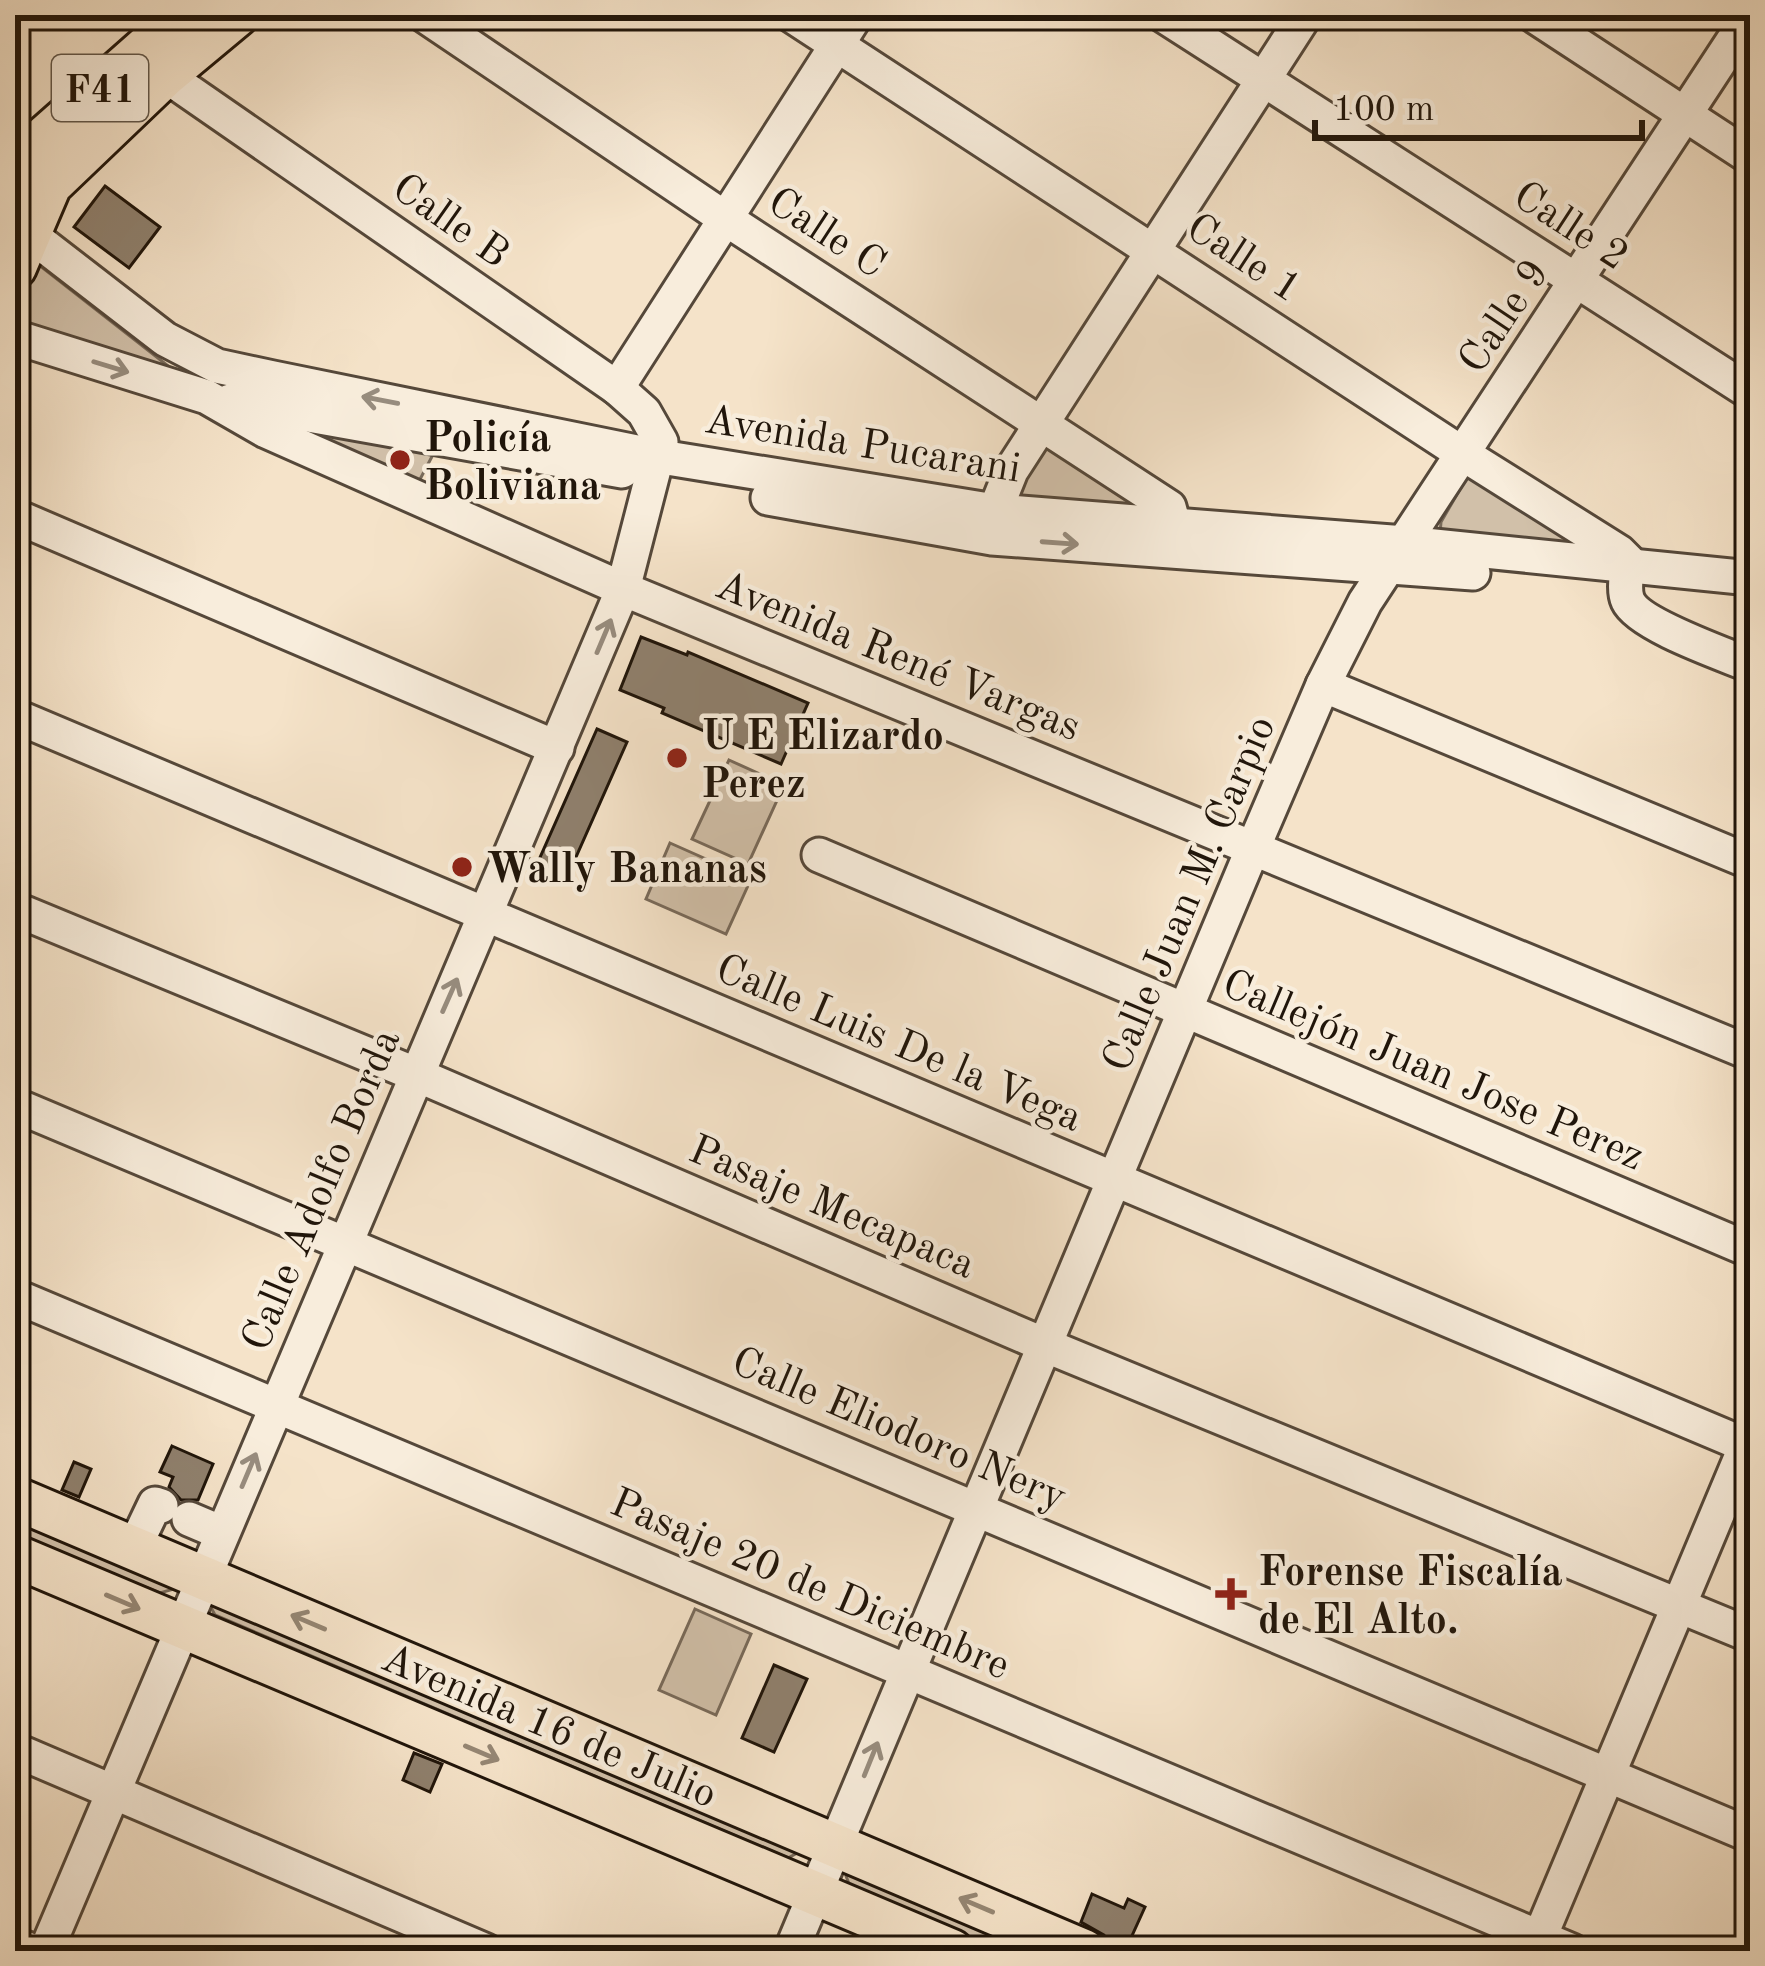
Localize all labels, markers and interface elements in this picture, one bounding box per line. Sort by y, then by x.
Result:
road number: F41 [52,55,148,121]
scale bar [1315,66,1642,140]
text: 100 m [1333,93,1434,129]
street label: Calle B [384,167,516,277]
street label: Calle 2 [1505,175,1635,280]
street label: Calle C [760,181,892,288]
street label: Calle 1 [1178,207,1308,312]
street label: Calle 9 [1452,253,1558,382]
one-way arrow [91,357,129,379]
one-way arrow [361,388,400,410]
street label: Avenida Pucarani [701,400,1023,492]
place label: Policía Boliviana [424,419,601,509]
marker: Policía Boliviana [387,447,413,473]
one-way arrow [1040,531,1079,554]
street label: Avenida René Vargas [709,565,1086,750]
one-way arrow [594,619,616,655]
street label: Calle Juan M. Carpio [1097,711,1285,1078]
place label: U E Elizardo Perez [701,717,944,807]
marker: U E Elizardo Perez [664,745,690,771]
place label: Wally Bananas [486,850,767,892]
marker: Wally Bananas [449,854,475,880]
street label: Calle Luis De la Vega [709,948,1088,1141]
street label: Callejón Juan Jose Perez [1216,964,1649,1180]
one-way arrow [441,977,463,1013]
street label: Calle Adolfo Borda [236,1024,409,1358]
street label: Pasaje Mecapaca [682,1130,981,1288]
street label: Calle Eliodoro Nery [725,1341,1072,1520]
one-way arrow [240,1452,261,1489]
street label: Pasaje 20 de Diciembre [604,1483,1015,1689]
place label: Forense Fiscalía de El Alto. [1258,1553,1563,1643]
marker: Forense Fiscalía de El Alto. [1215,1578,1247,1610]
one-way arrow [103,1593,140,1614]
one-way arrow [290,1610,327,1631]
street label: Avenida 16 de Julio [375,1638,722,1817]
one-way arrow [862,1741,883,1778]
one-way arrow [463,1744,500,1765]
one-way arrow [959,1893,995,1915]

